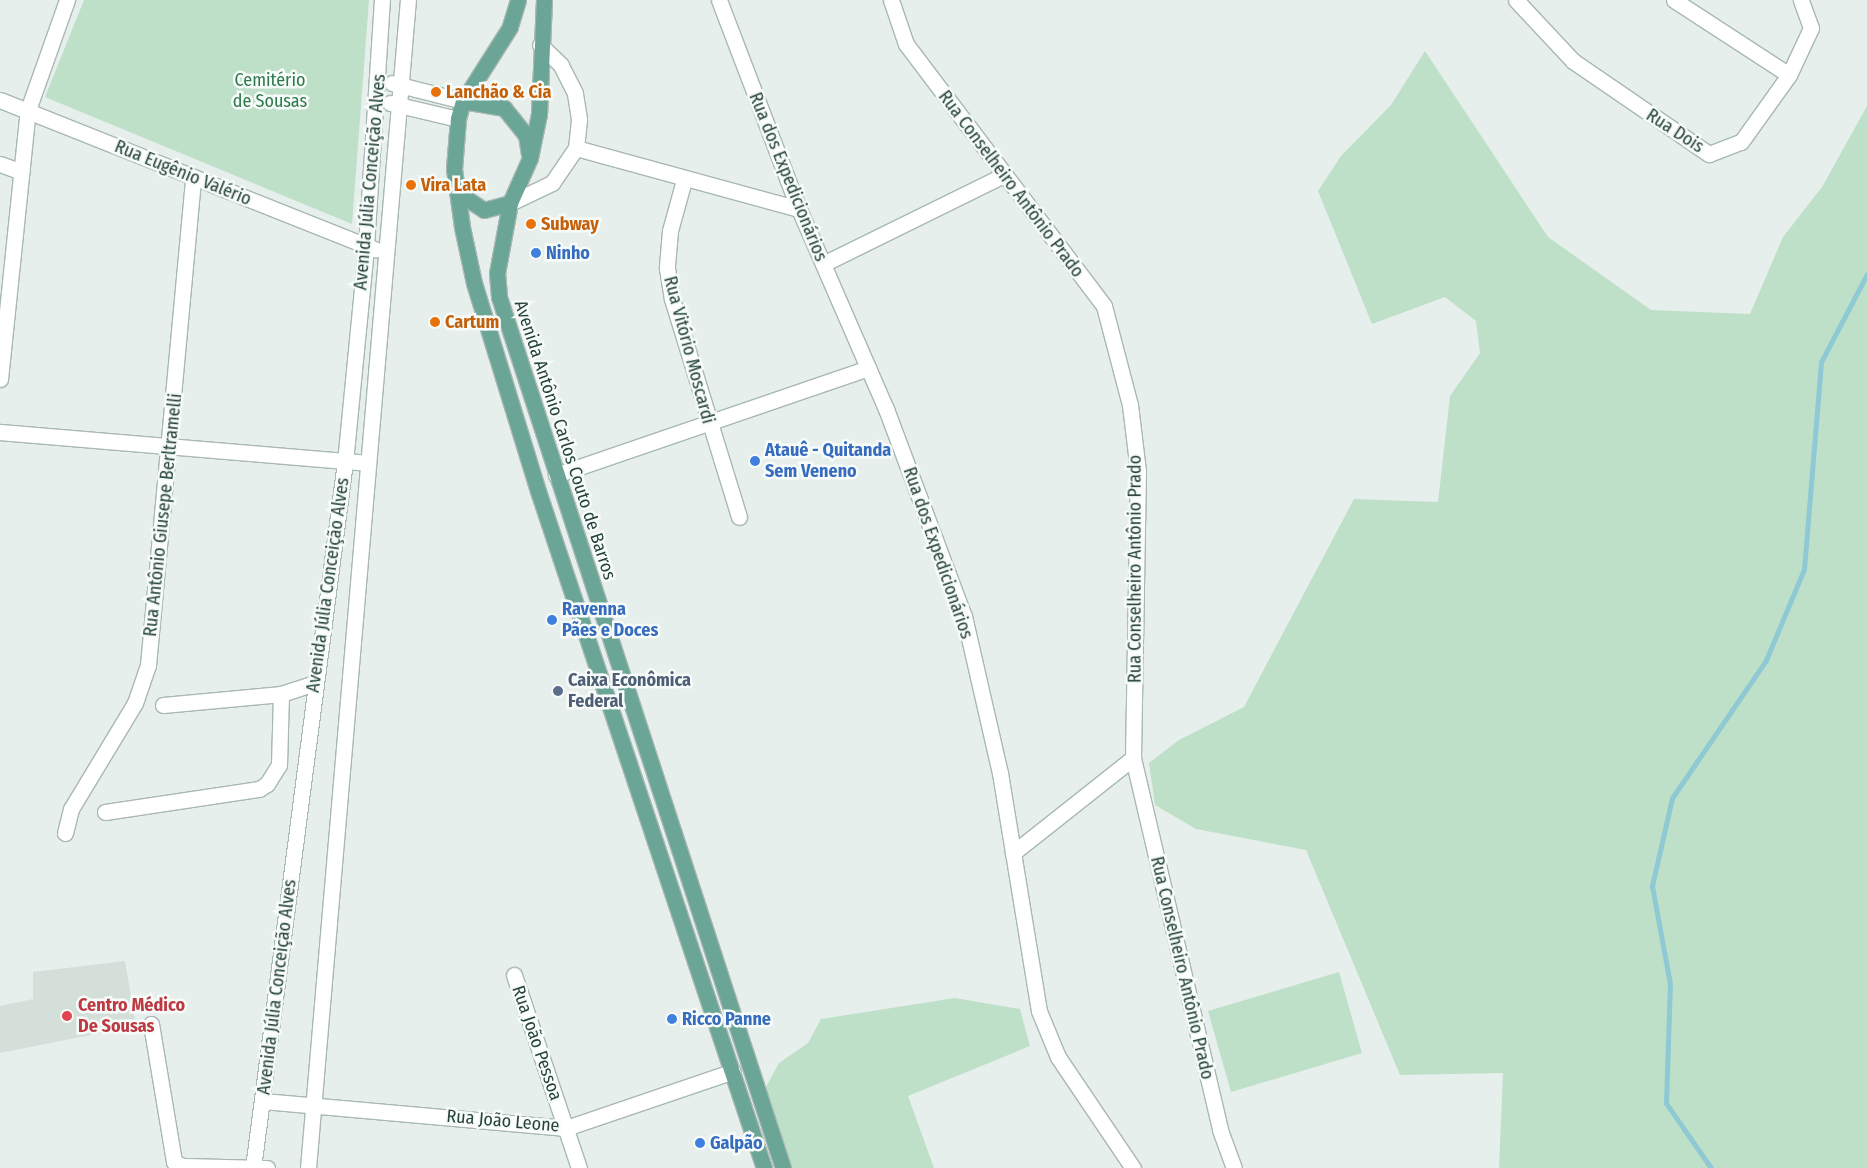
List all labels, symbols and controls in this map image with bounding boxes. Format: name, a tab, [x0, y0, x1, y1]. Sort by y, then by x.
park label: Cemitério de Sousas	[233, 70, 307, 112]
street label: Avenida Júlia Conceição Alves	[350, 73, 390, 291]
place label: Lanchão & Cia	[446, 81, 551, 103]
marker: Lanchão & Cia	[430, 86, 442, 98]
street label: Rua Conselheiro Antônio Prado	[934, 86, 1088, 282]
street label: Rua dos Expedicionários	[744, 89, 832, 265]
street label: Rua Dois	[1642, 104, 1708, 158]
street label: Rua Eugênio Valério	[111, 136, 255, 210]
place label: Vira Lata	[421, 174, 486, 196]
marker: Vira Lata	[405, 179, 417, 191]
place label: Subway	[541, 213, 599, 235]
marker: Subway	[525, 218, 537, 230]
place label: Ninho	[546, 242, 590, 264]
marker: Ninho	[530, 247, 542, 259]
street label: Rua Vitório Moscardi	[659, 274, 719, 426]
street label: Avenida Antônio Carlos Couto de Barros	[510, 298, 620, 582]
place label: Cartum	[445, 311, 499, 333]
marker: Cartum	[429, 316, 441, 328]
street label: Rua Antônio Giusepe Berltramelli	[139, 392, 187, 638]
place label: Atauê - Quitanda Sem Veneno	[765, 440, 891, 482]
marker: Atauê - Quitanda Sem Veneno	[749, 455, 761, 467]
street label: Rua Conselheiro Antônio Prado	[1124, 455, 1146, 683]
street label: Rua dos Expedicionários	[898, 464, 978, 642]
street label: Avenida Júlia Conceição Alves	[302, 476, 354, 694]
place label: Ravenna Pães e Doces	[562, 599, 658, 642]
marker: Ravenna Pães e Doces	[546, 614, 558, 626]
place label: Caixa Econômica Federal	[568, 670, 691, 712]
marker: Caixa Econômica Federal	[552, 685, 564, 697]
street label: Rua Conselheiro Antônio Prado	[1146, 854, 1218, 1082]
street label: Avenida Júlia Conceição Alves	[253, 878, 301, 1096]
street label: Rua João Pessoa	[507, 983, 567, 1103]
place label: Centro Médico De Sousas	[78, 995, 185, 1038]
place label: Ricco Panne	[682, 1008, 771, 1030]
marker: Centro Médico De Sousas	[60, 1009, 74, 1023]
marker: Ricco Panne	[666, 1013, 678, 1025]
street label: Rua João Leone	[446, 1105, 560, 1137]
place label: Galpão	[710, 1132, 762, 1154]
marker: Galpão	[694, 1137, 706, 1149]

